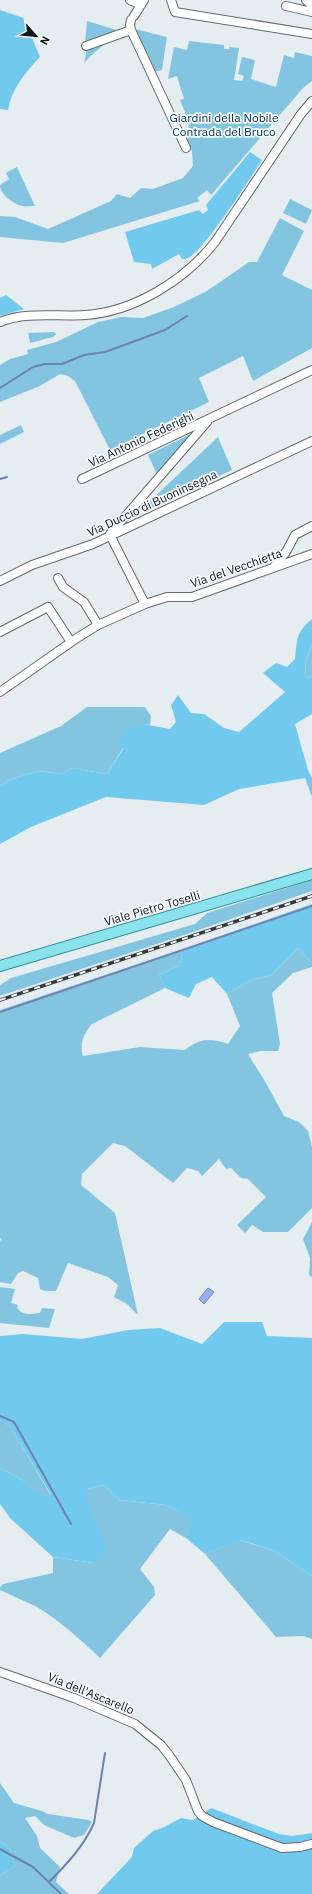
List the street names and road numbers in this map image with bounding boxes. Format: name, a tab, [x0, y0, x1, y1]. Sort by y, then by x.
street label: Via Antonio Federighi	[86, 408, 196, 470]
street label: Via Duccio di Buoninsegna	[85, 466, 220, 540]
street label: Via del Vecchietta	[188, 545, 284, 591]
street label: Viale Pietro Toselli	[102, 887, 202, 929]
street label: Via dell'Ascarello	[46, 1669, 137, 1717]

